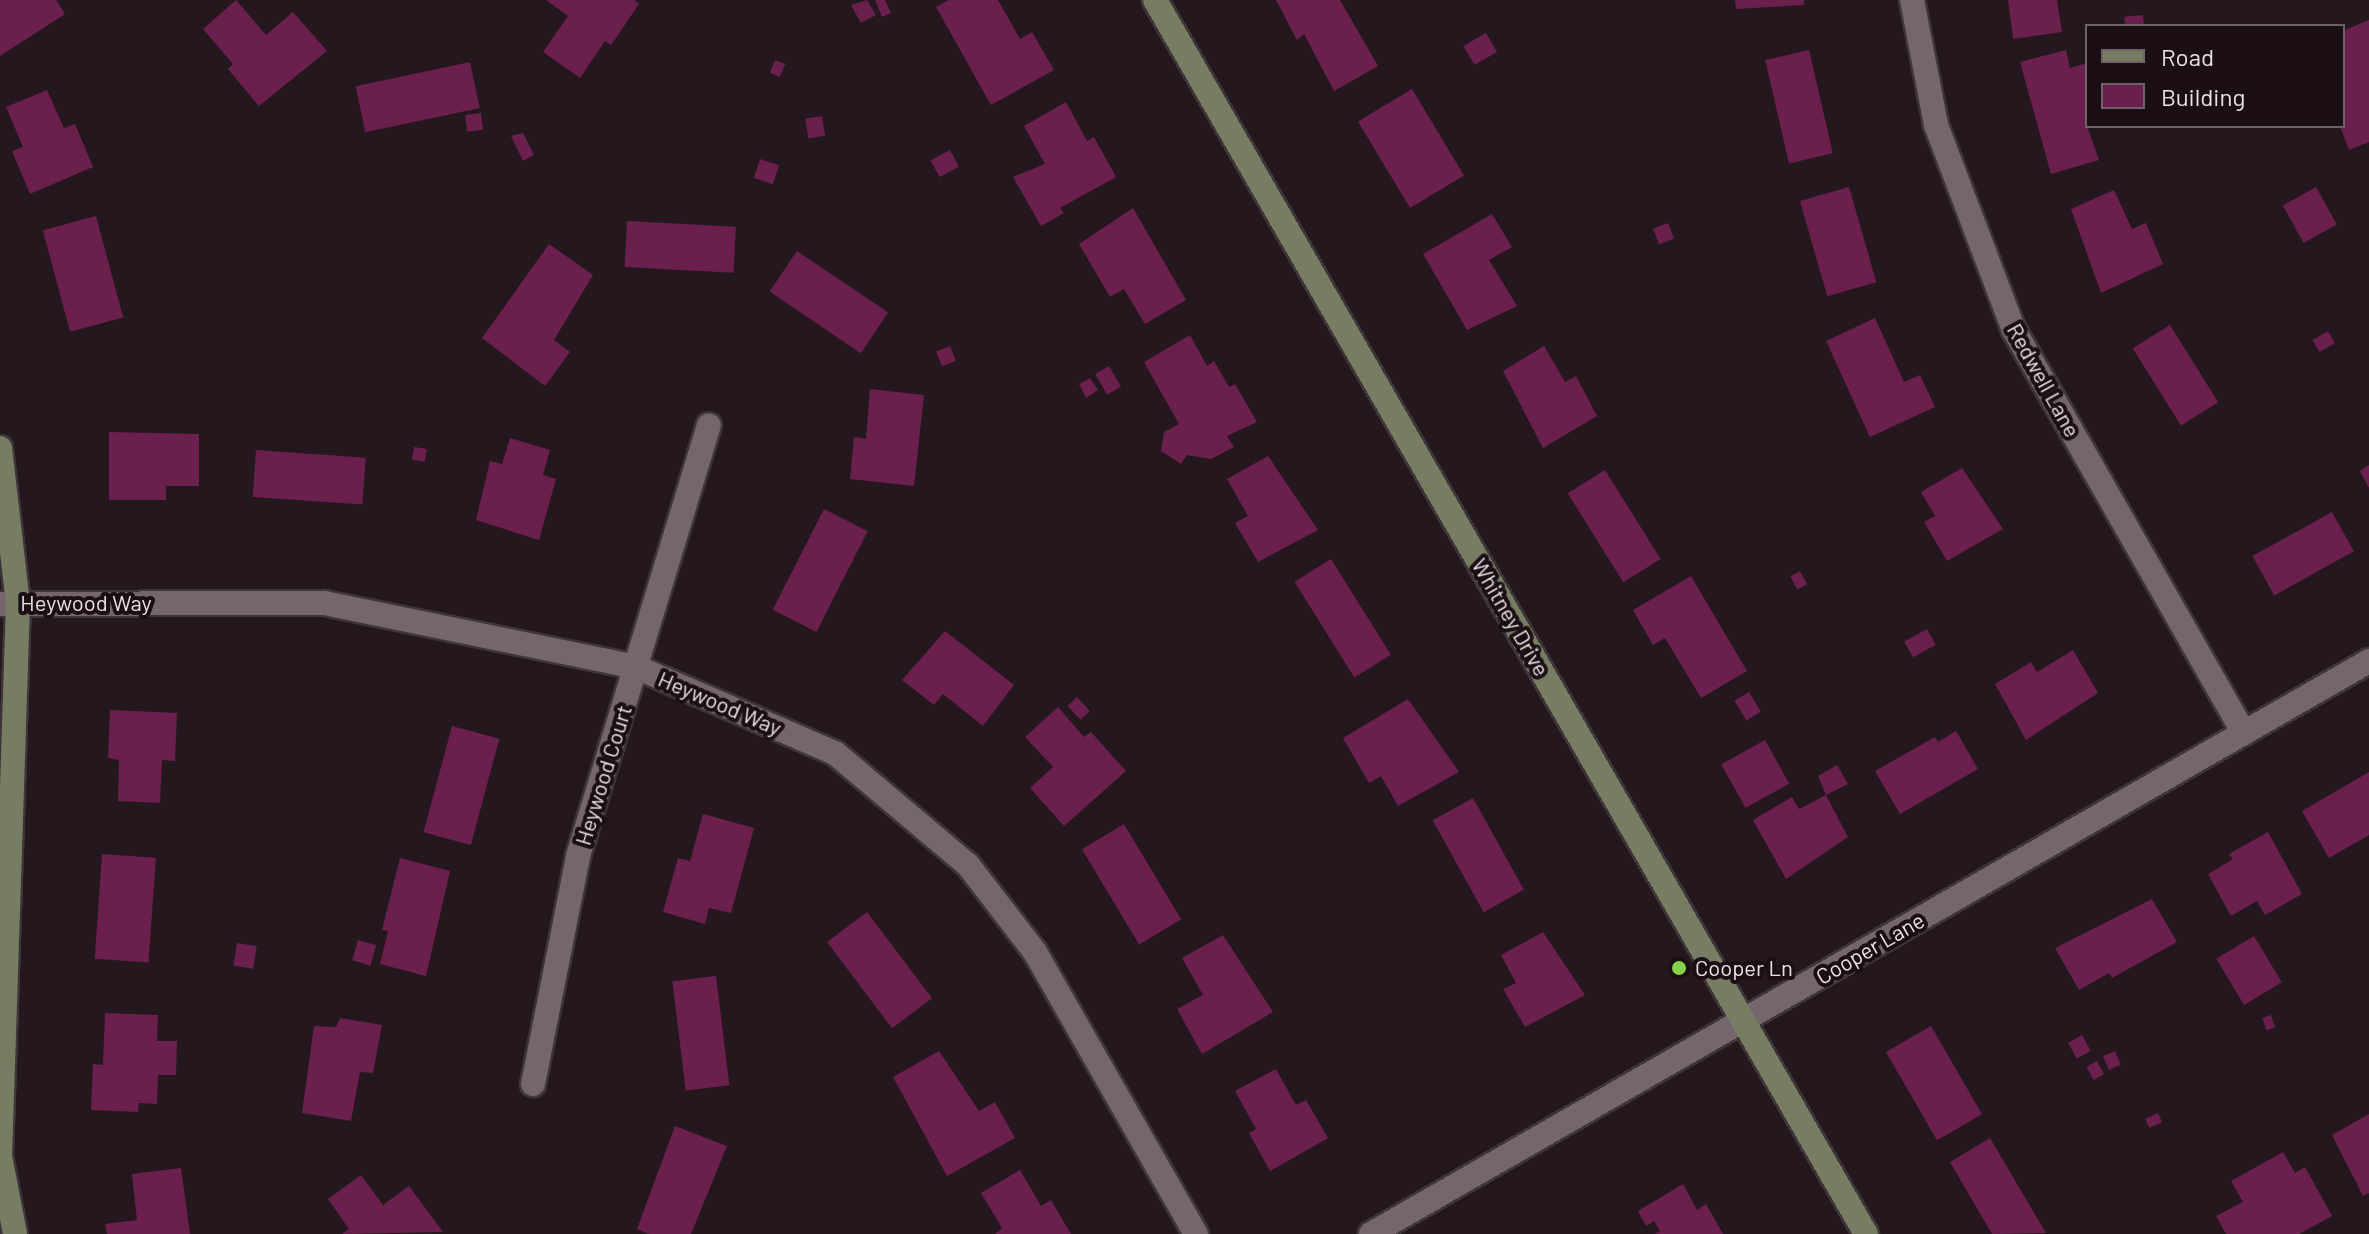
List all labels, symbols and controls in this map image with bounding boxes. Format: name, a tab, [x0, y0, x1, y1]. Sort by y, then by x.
legend	[2085, 24, 2345, 128]
text: Road	[2161, 42, 2214, 71]
text: Building	[2161, 82, 2245, 111]
street label: Redwell Lane	[2002, 318, 2086, 442]
street label: Whitney Drive	[1467, 553, 1555, 681]
street label: Heywood Way	[20, 590, 152, 616]
street label: Heywood Way	[654, 665, 786, 741]
street label: Heywood Court	[569, 702, 637, 848]
street label: Cooper Lane	[1811, 906, 1929, 990]
place label: Cooper Ln	[1695, 955, 1793, 981]
marker: Cooper Ln	[1670, 959, 1688, 977]

